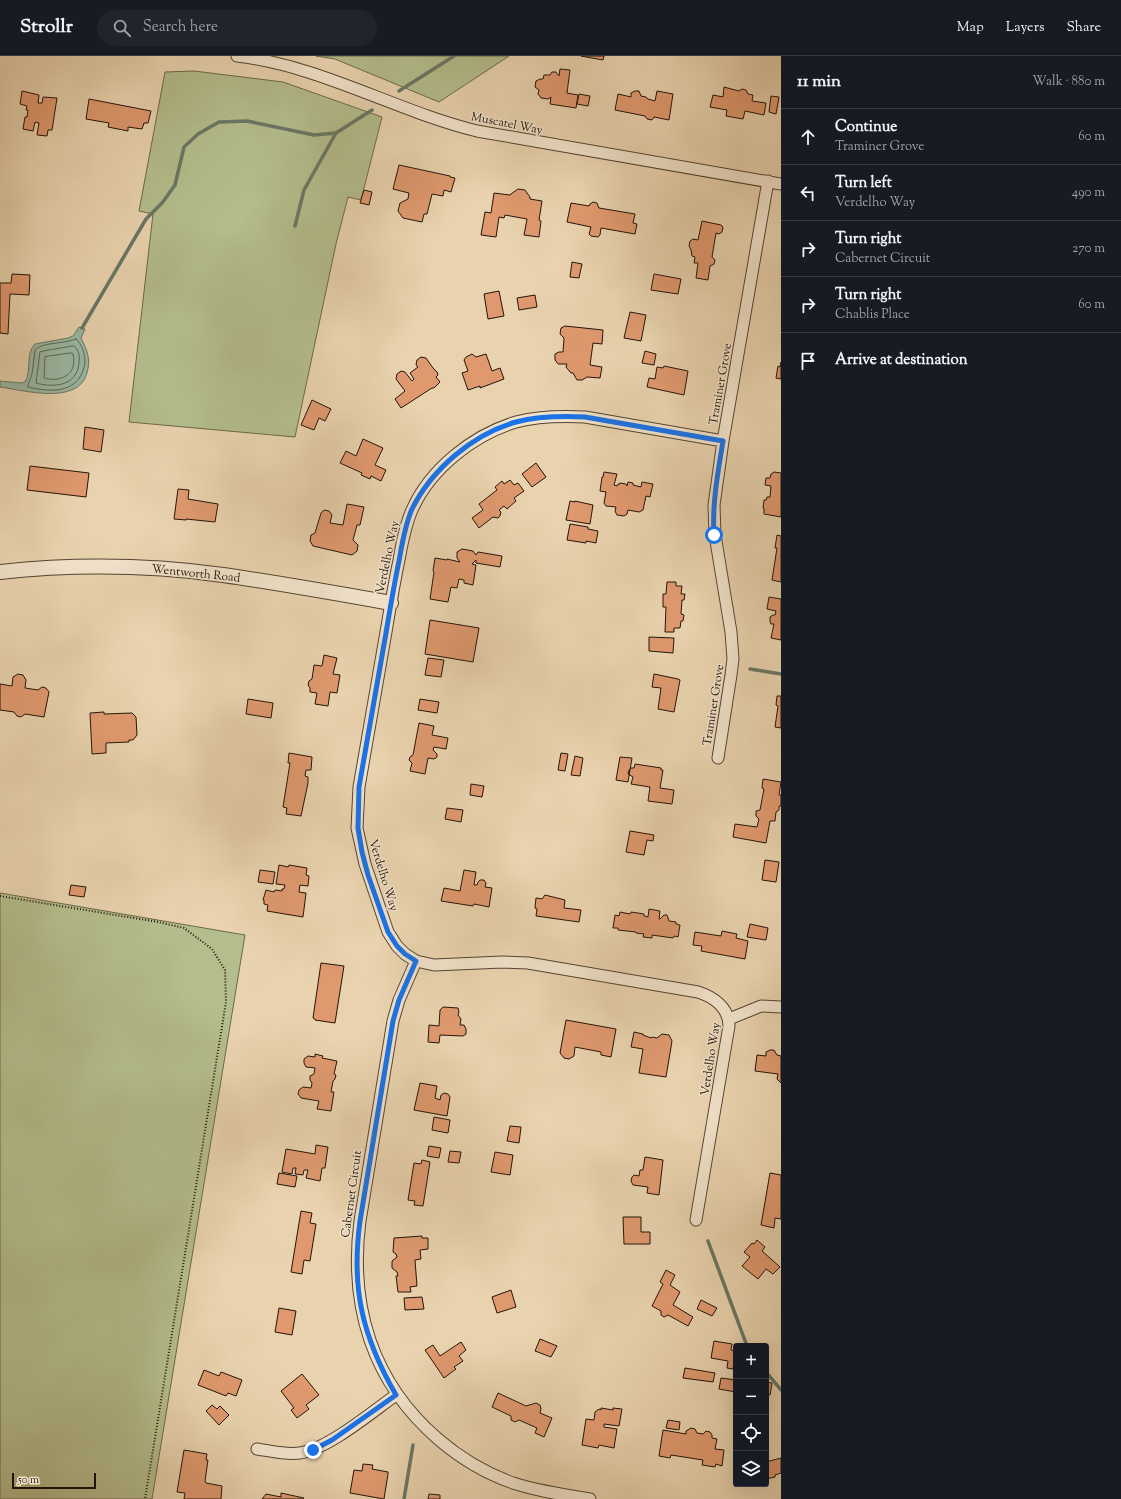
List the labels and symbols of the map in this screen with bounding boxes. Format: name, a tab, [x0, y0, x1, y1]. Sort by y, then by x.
street label: Muscatel Way	[469, 108, 544, 140]
street label: Traminer Grove	[705, 342, 737, 426]
street label: Verdelho Way	[371, 519, 404, 595]
route start	[705, 526, 723, 544]
street label: Wentworth Road	[151, 560, 241, 588]
street label: Traminer Grove	[699, 663, 729, 747]
street label: Verdelho Way	[364, 837, 402, 913]
street label: Verdelho Way	[696, 1021, 726, 1097]
street label: Cabernet Circuit	[337, 1149, 367, 1239]
route end	[304, 1441, 322, 1459]
scale bar	[12, 1471, 96, 1490]

